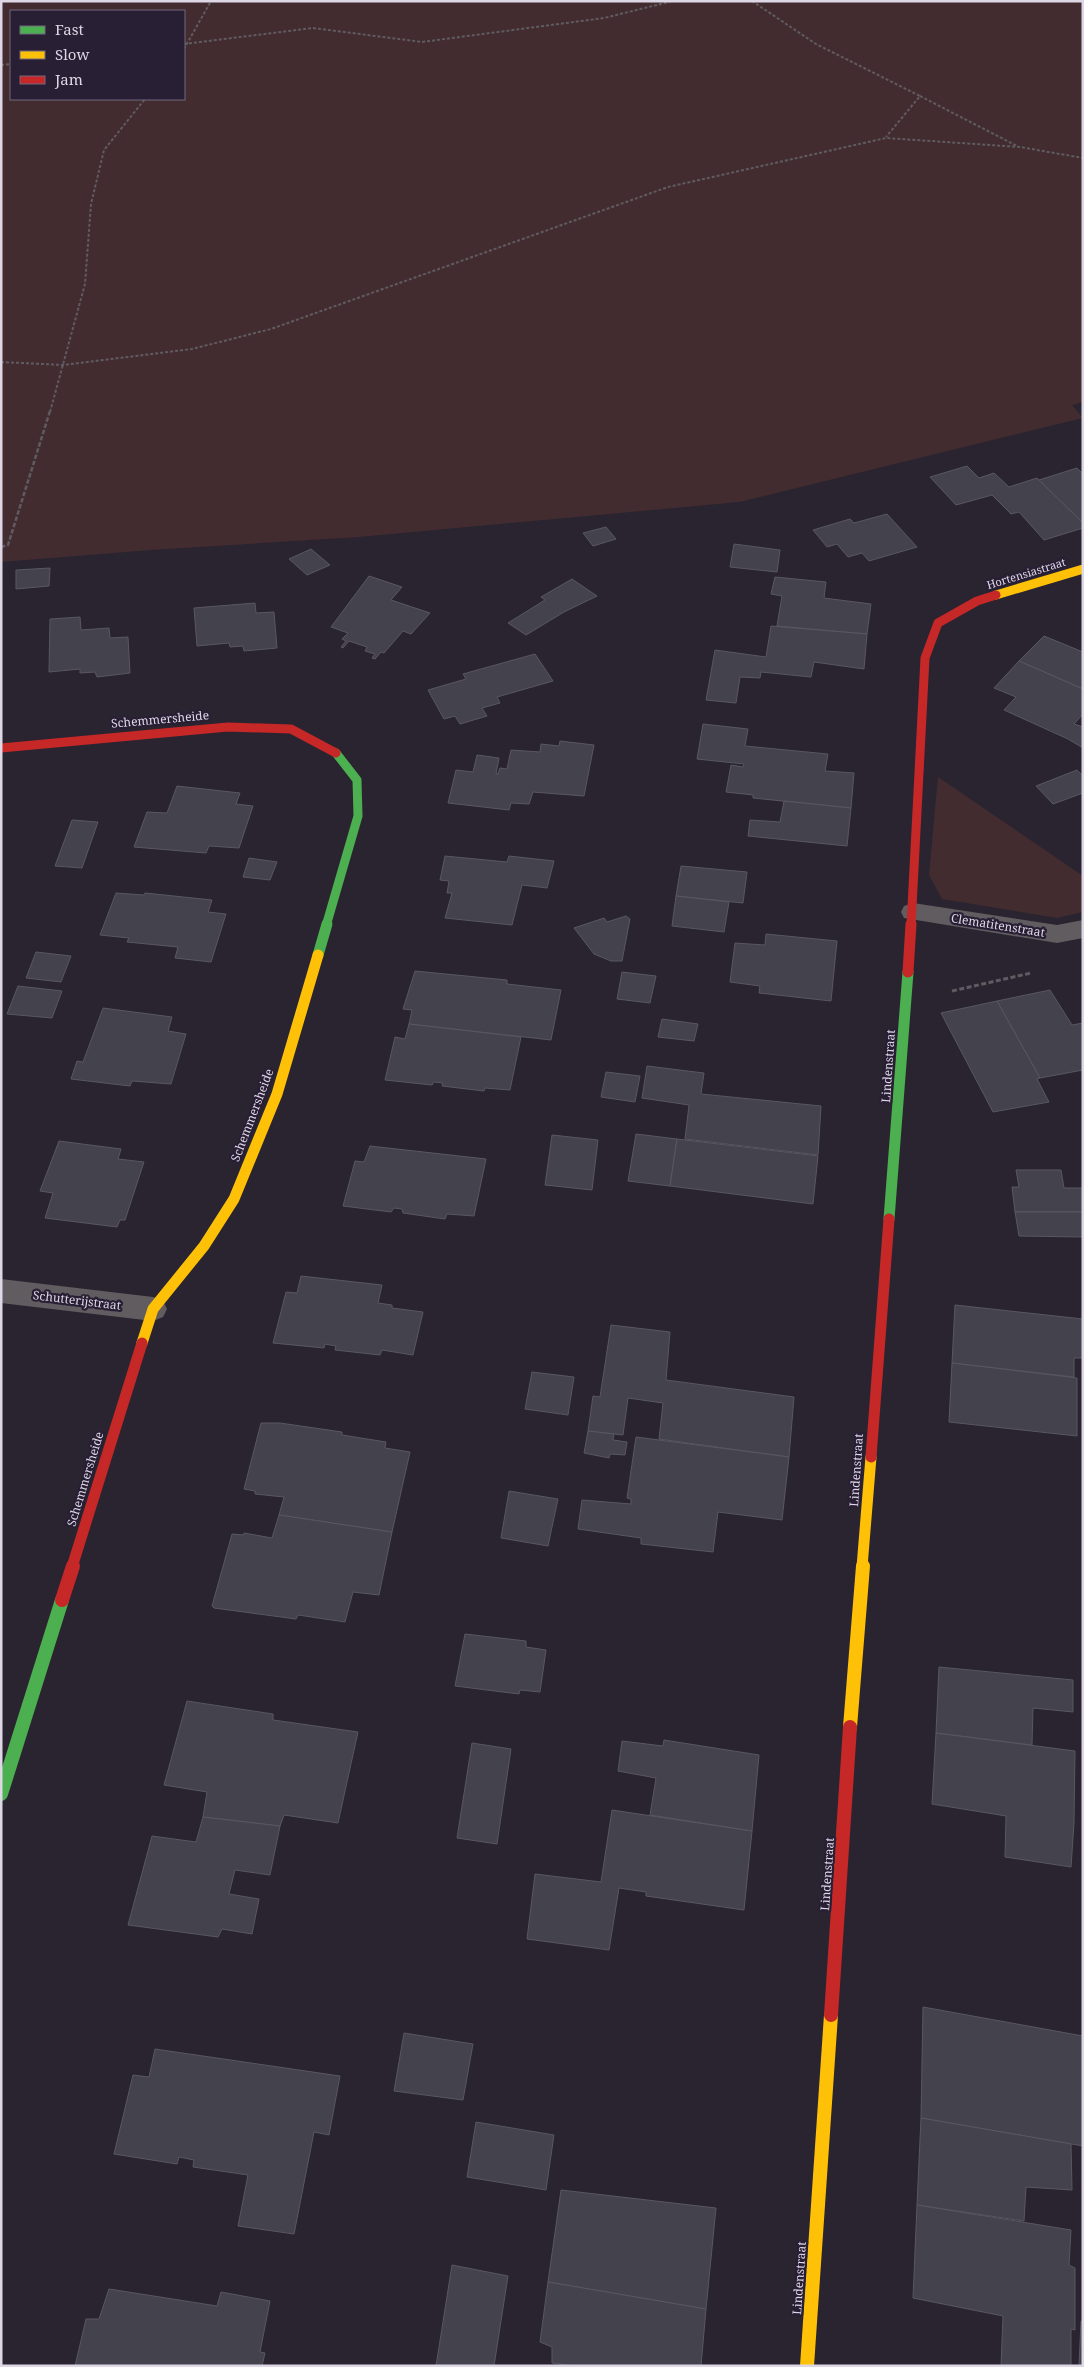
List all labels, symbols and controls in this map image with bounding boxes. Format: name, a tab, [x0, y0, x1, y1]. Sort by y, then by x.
legend	[10, 10, 185, 100]
text: Fast	[55, 19, 84, 39]
text: Slow	[55, 44, 89, 64]
text: Jam	[54, 69, 83, 89]
street label: Hortensiastraat	[985, 554, 1067, 592]
street label: Schemmersheide	[110, 706, 210, 732]
street label: Clematitenstraat	[950, 909, 1046, 941]
street label: Lindenstraat	[877, 1029, 899, 1103]
street label: Schemmersheide	[226, 1066, 278, 1164]
street label: Schutterijstraat	[32, 1286, 122, 1314]
street label: Schemmersheide	[62, 1430, 108, 1528]
street label: Lindenstraat	[845, 1433, 867, 1507]
street label: Lindenstraat	[816, 1837, 838, 1911]
street label: Lindenstraat	[788, 2241, 810, 2315]

